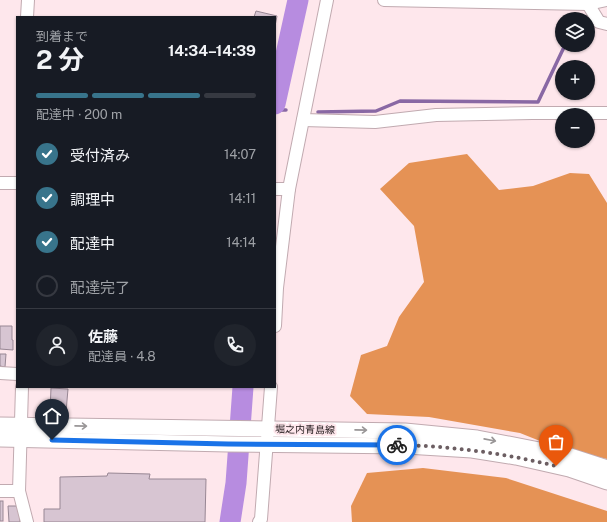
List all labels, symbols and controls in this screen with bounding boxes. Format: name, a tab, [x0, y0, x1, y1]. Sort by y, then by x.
map controls	[555, 12, 595, 148]
button: layers	[555, 12, 595, 52]
text: 到着まで	[36, 29, 88, 44]
text: 14:34–14:39	[168, 42, 256, 59]
text: 2 分	[36, 44, 84, 75]
button: +	[555, 60, 595, 100]
text: 配達中 · 200 m	[36, 107, 122, 122]
button: −	[555, 108, 595, 148]
icon: check	[36, 143, 58, 165]
text: 受付済み	[70, 147, 130, 164]
text: 14:07	[224, 147, 256, 162]
icon: check	[36, 187, 58, 209]
text: 調理中	[70, 191, 115, 208]
text: 14:11	[229, 191, 256, 206]
icon: check	[36, 231, 58, 253]
text: 配達中	[70, 235, 115, 252]
text: 14:14	[226, 235, 256, 250]
text: 配達完了	[70, 279, 130, 296]
button: person	[36, 324, 78, 366]
button: phone	[214, 324, 256, 366]
text: 佐藤	[88, 328, 118, 345]
text: 配達員 · 4.8	[88, 349, 156, 364]
pin	[35, 399, 69, 440]
icon: home	[41, 405, 63, 427]
one-way arrow	[74, 422, 87, 430]
street label: 堀之内青島線	[275, 422, 335, 436]
courier	[377, 425, 417, 465]
pin	[539, 425, 573, 466]
one-way arrow	[354, 426, 367, 434]
icon: bag	[545, 431, 567, 453]
icon: bike	[386, 434, 408, 456]
one-way arrow	[484, 437, 497, 445]

